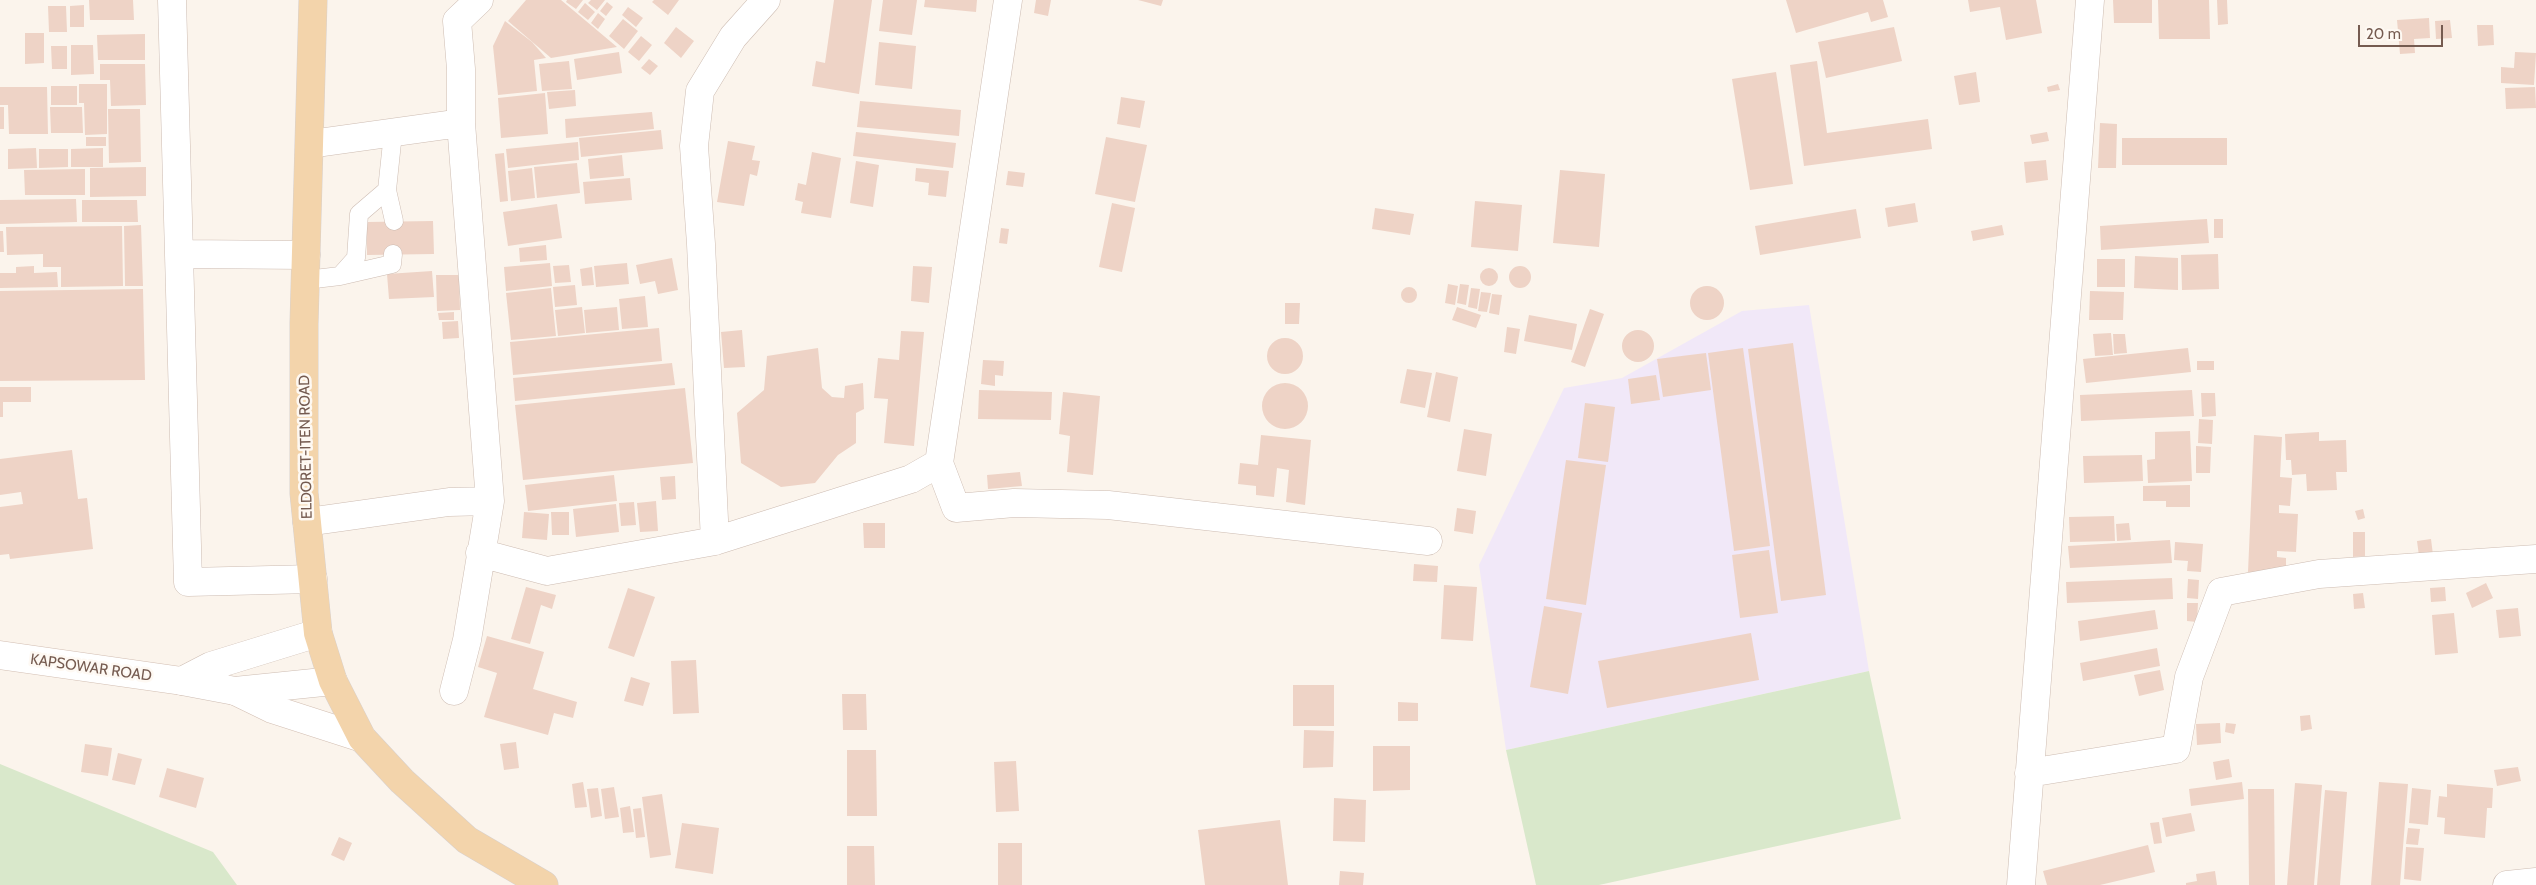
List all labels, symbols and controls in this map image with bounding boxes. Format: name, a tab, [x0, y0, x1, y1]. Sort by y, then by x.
scale bar	[2361, 15, 2446, 47]
text: 20 m	[2366, 25, 2401, 43]
street label: ELDORET-ITEN ROAD	[296, 375, 316, 519]
street label: KAPSOWAR ROAD	[29, 651, 153, 685]

